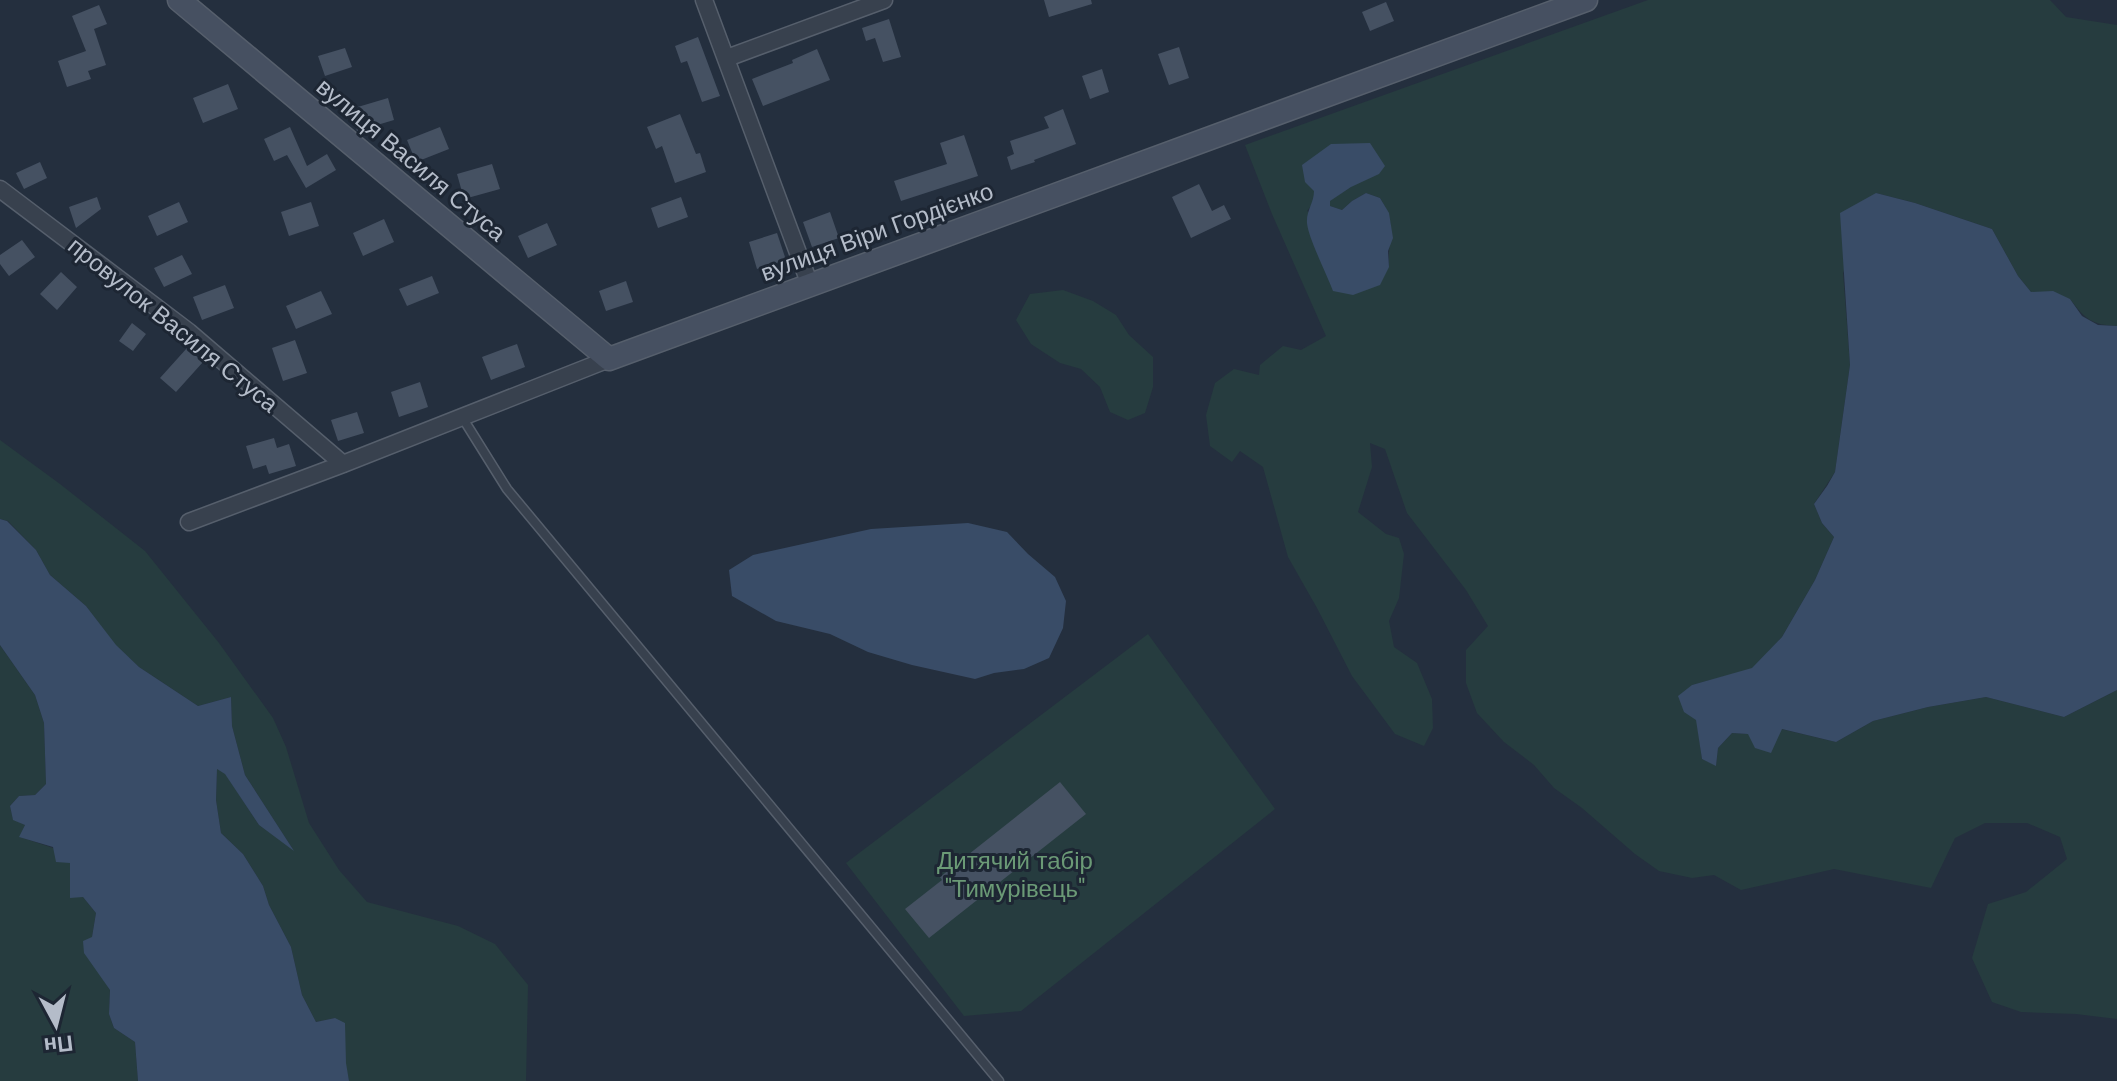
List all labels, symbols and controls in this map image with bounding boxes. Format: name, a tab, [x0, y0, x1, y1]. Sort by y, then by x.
street label: вулиця Василя Стуса	[310, 71, 513, 248]
street label: вулиця Віри Гордієнко	[756, 175, 997, 288]
street label: провулок Василя Стуса	[62, 230, 285, 419]
park label: Дитячий табір "Тимурівець"	[937, 845, 1093, 904]
north arrow	[16, 985, 96, 1065]
text: Пн	[42, 1028, 75, 1061]

